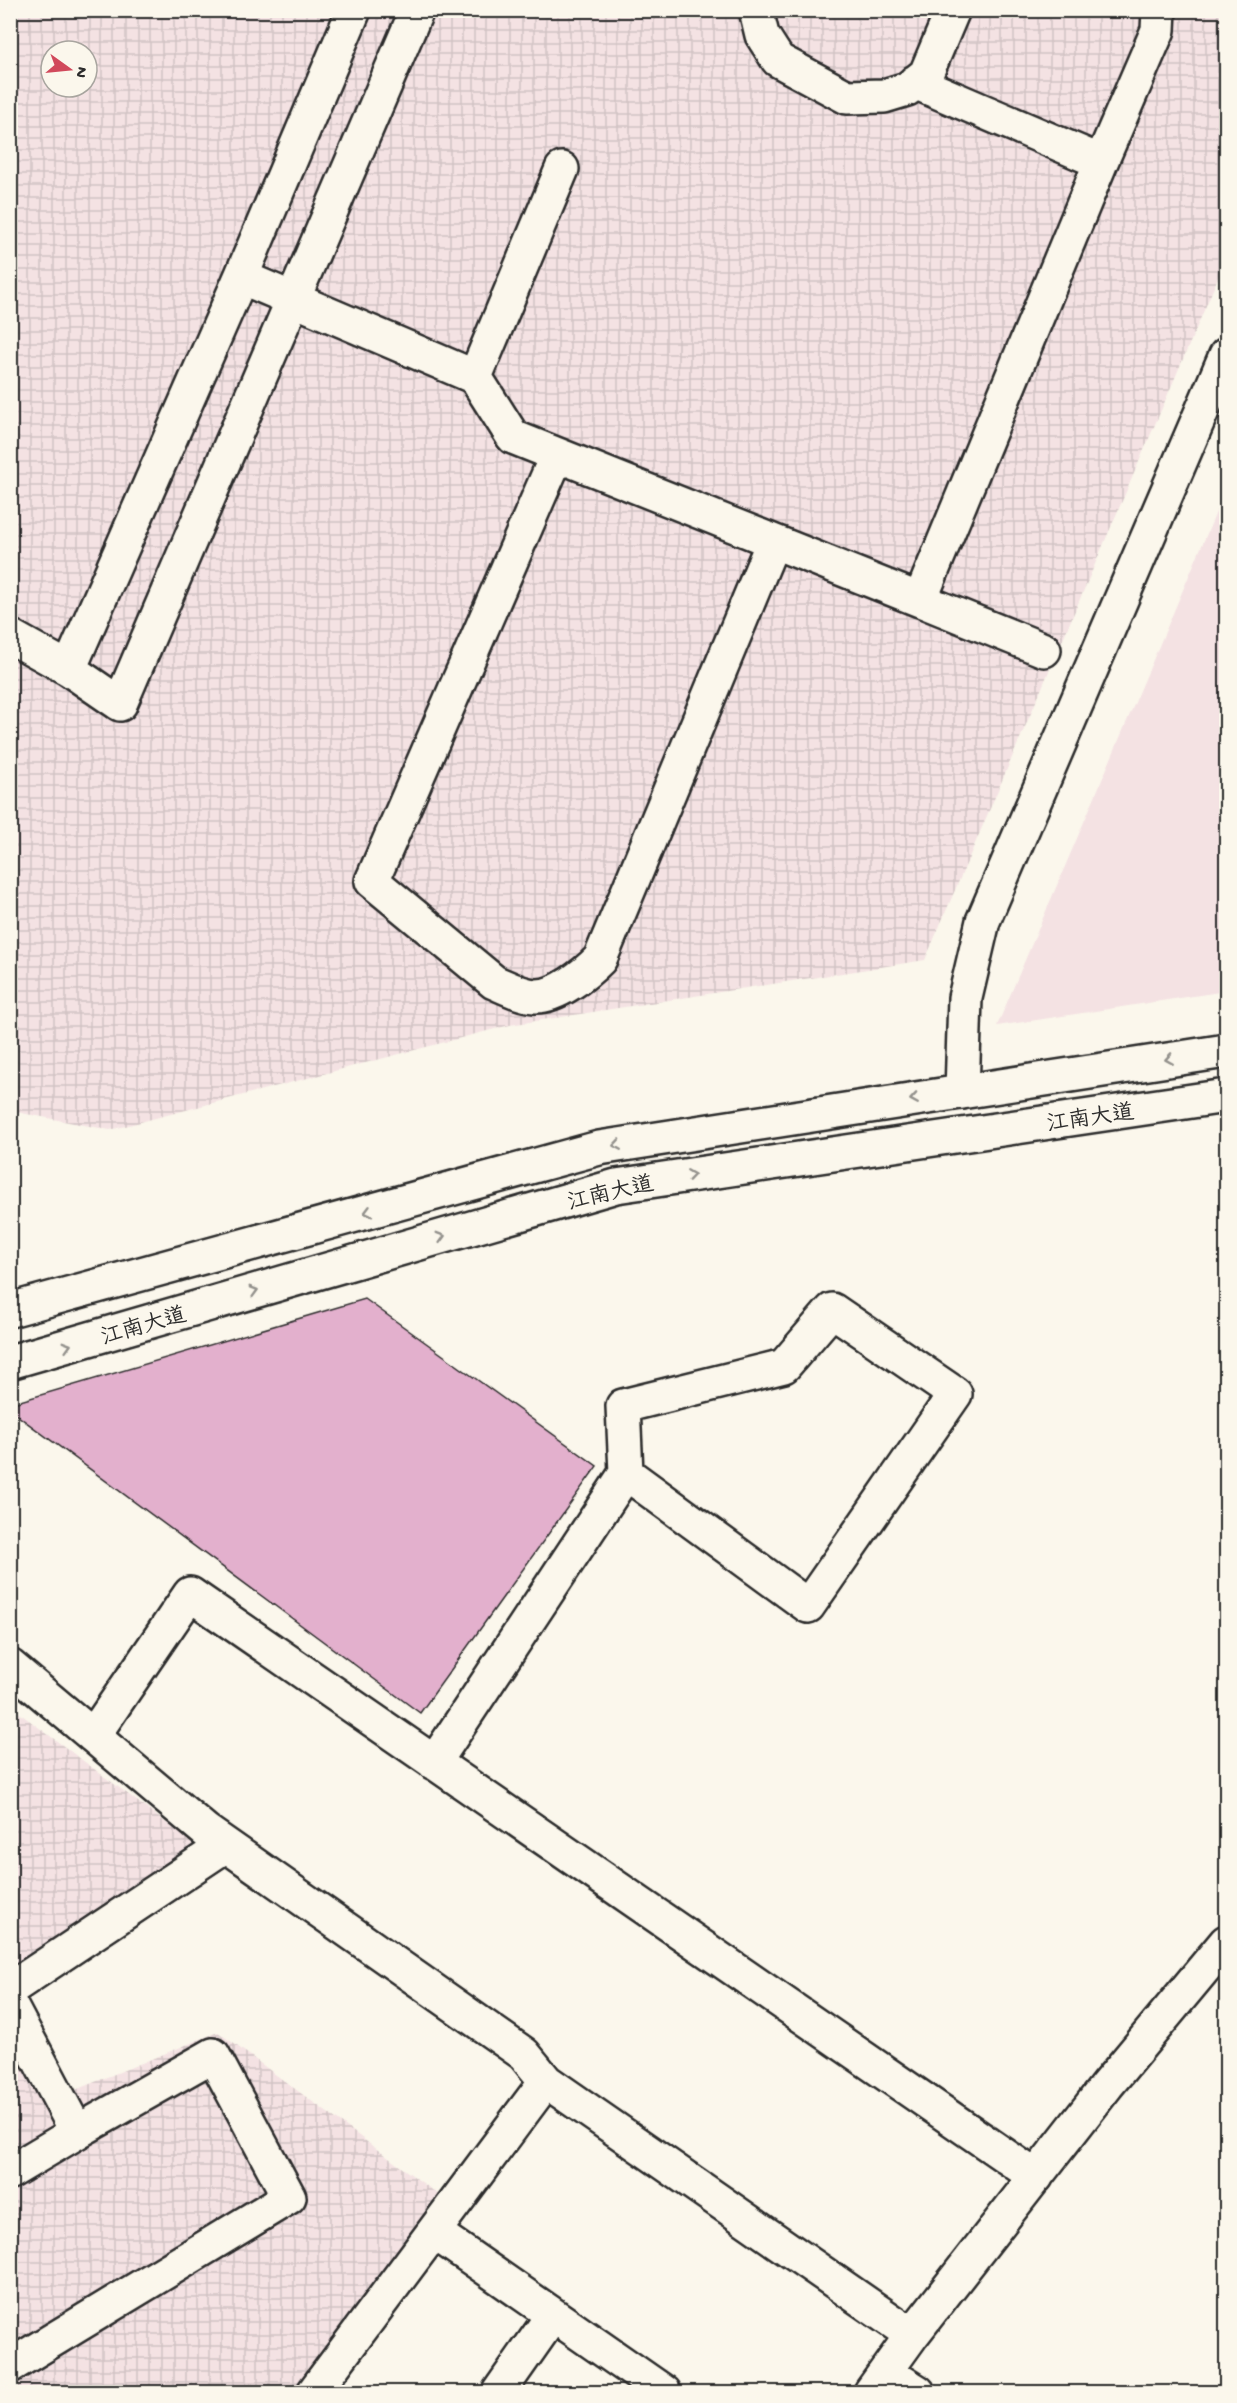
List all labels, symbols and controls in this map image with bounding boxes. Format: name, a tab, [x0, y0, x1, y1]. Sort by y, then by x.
north arrow	[39, 39, 99, 99]
text: N	[69, 64, 91, 80]
one-way arrow	[1164, 1053, 1173, 1065]
one-way arrow	[909, 1092, 919, 1105]
street label: 江南大道	[1045, 1099, 1136, 1139]
one-way arrow	[613, 1139, 622, 1151]
one-way arrow	[686, 1169, 696, 1182]
street label: 江南大道	[565, 1170, 657, 1217]
one-way arrow	[363, 1204, 373, 1217]
one-way arrow	[435, 1232, 446, 1244]
one-way arrow	[248, 1286, 259, 1298]
street label: 江南大道	[98, 1301, 190, 1352]
one-way arrow	[61, 1341, 72, 1353]

